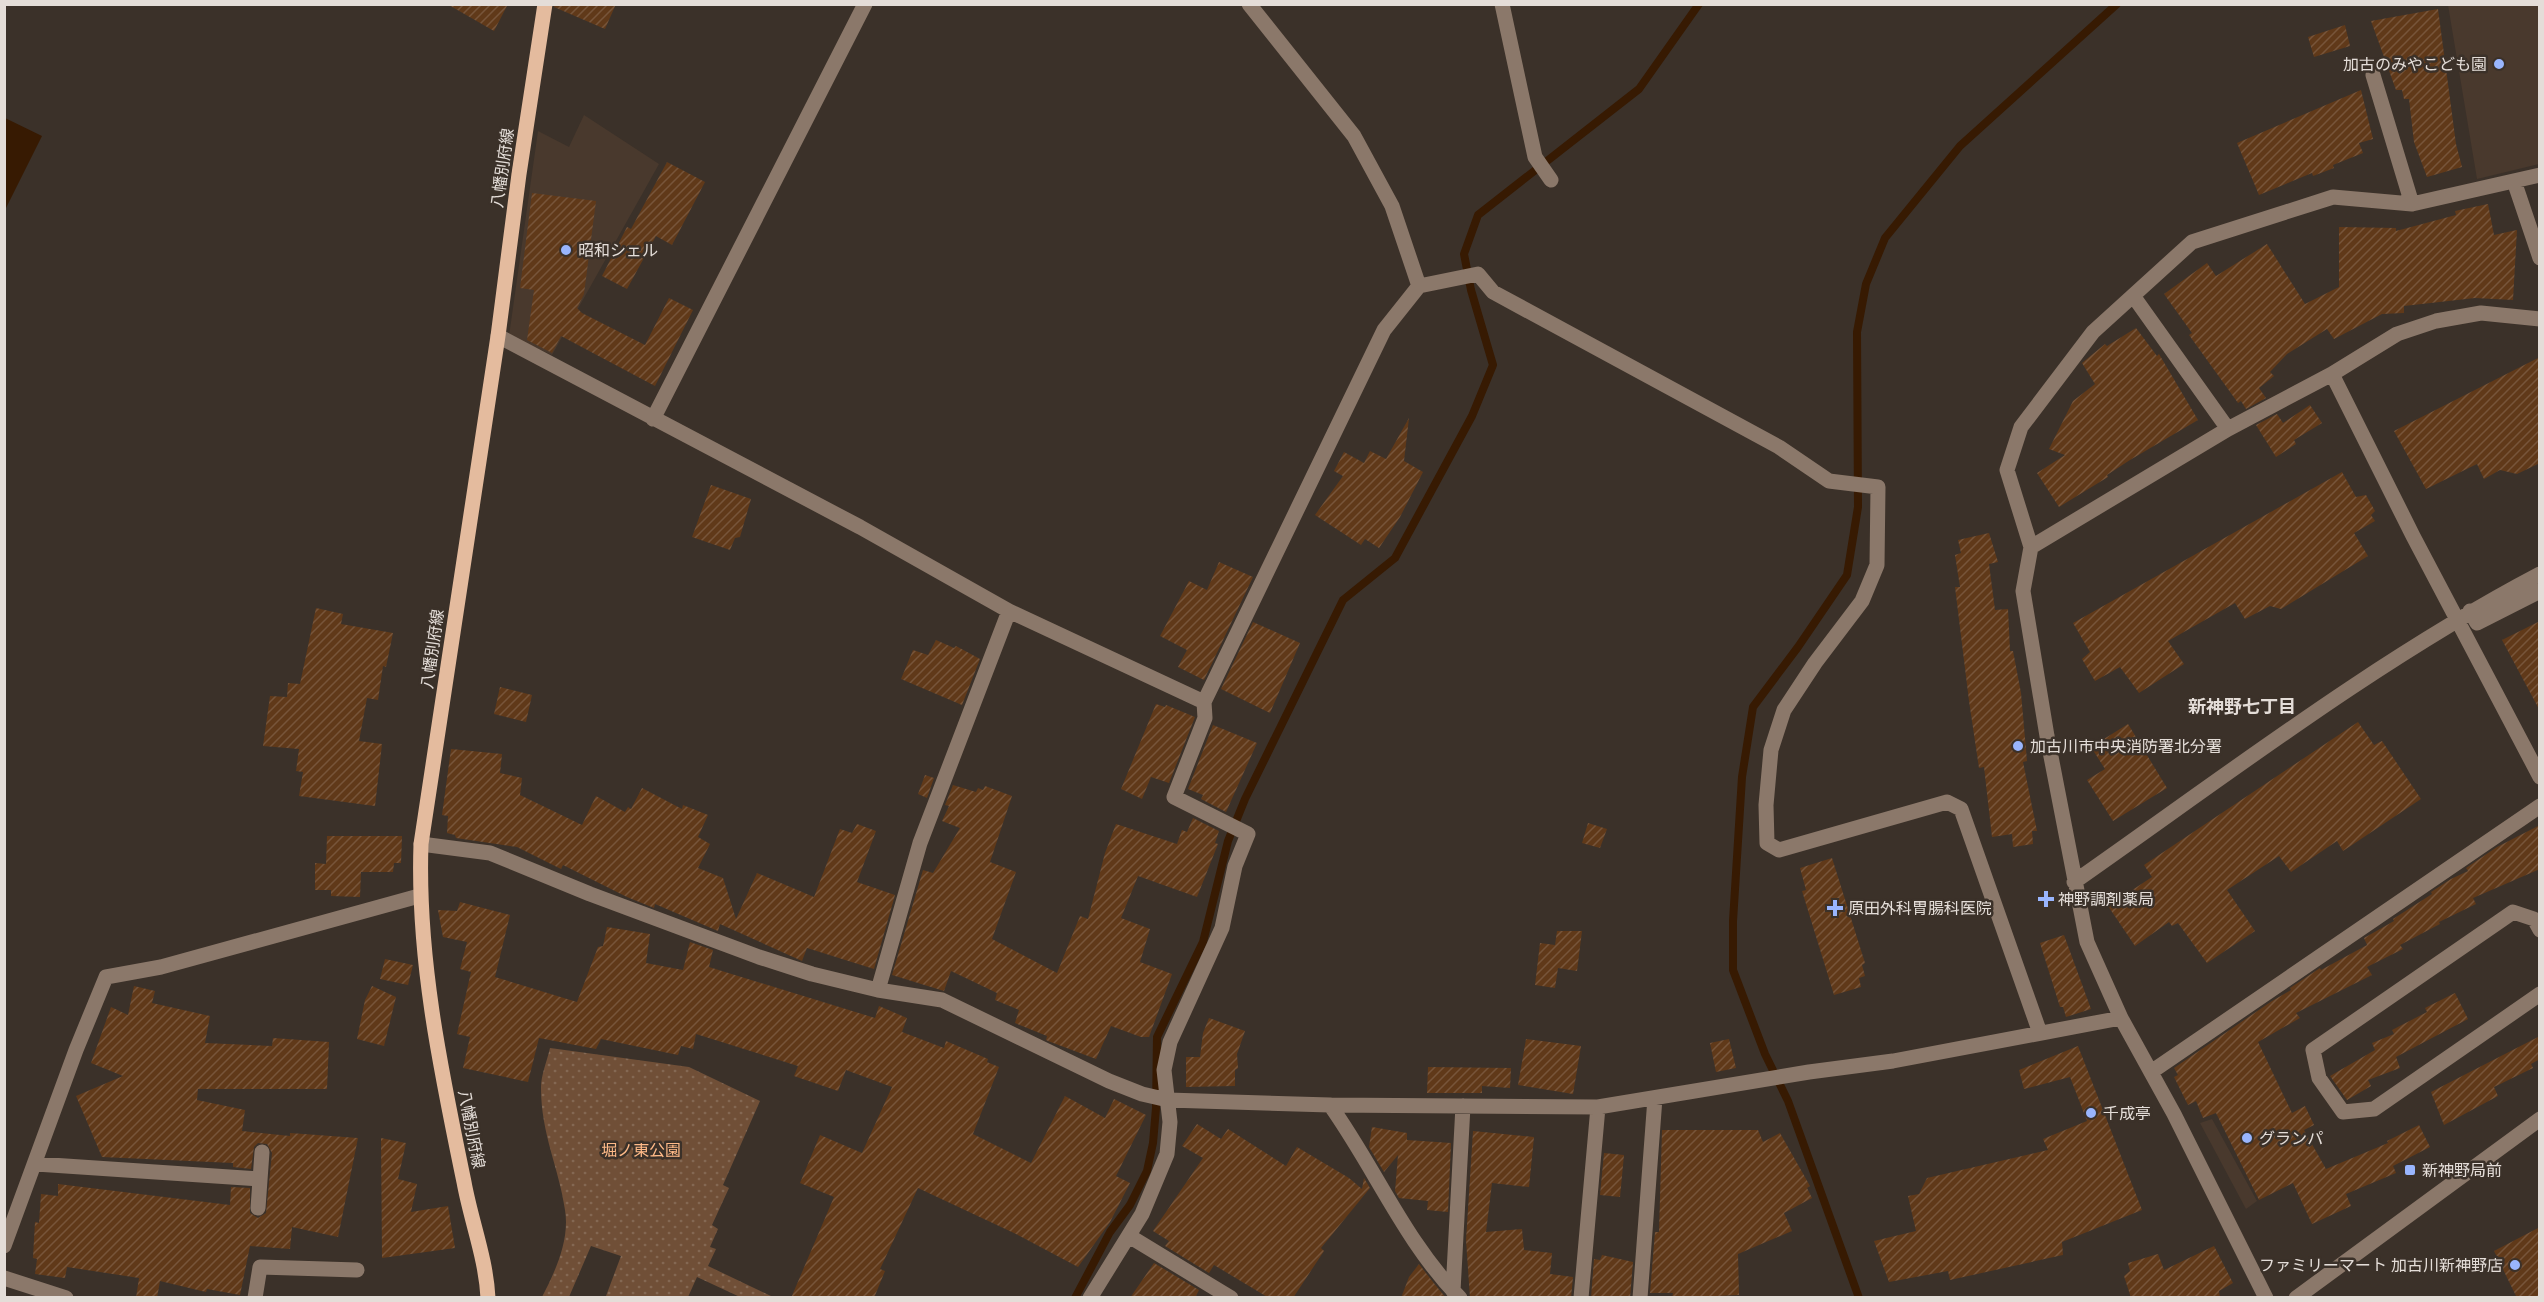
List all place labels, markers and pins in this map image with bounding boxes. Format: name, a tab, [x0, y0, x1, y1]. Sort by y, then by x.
place label: 加古のみやこども園	[2343, 54, 2487, 73]
marker: 加古のみやこども園	[2492, 57, 2506, 71]
place label: 昭和シェル	[578, 240, 658, 259]
marker: 昭和シェル	[559, 243, 573, 257]
place label: 加古川市中央消防署北分署	[2030, 736, 2222, 755]
marker: 加古川市中央消防署北分署	[2011, 739, 2025, 753]
place label: 神野調剤薬局	[2058, 889, 2154, 908]
marker: 神野調剤薬局	[2039, 892, 2053, 906]
place label: 原田外科胃腸科医院	[1848, 898, 1992, 917]
marker: 原田外科胃腸科医院	[1826, 899, 1844, 917]
place label: 千成亭	[2103, 1103, 2151, 1122]
marker: 千成亭	[2084, 1106, 2098, 1120]
place label: グランパ	[2259, 1128, 2323, 1147]
marker: グランパ	[2240, 1131, 2254, 1145]
place label: 新神野局前	[2422, 1160, 2502, 1179]
marker: 新神野局前	[2403, 1163, 2417, 1177]
place label: ファミリーマート 加古川新神野店	[2259, 1255, 2503, 1274]
marker: ファミリーマート 加古川新神野店	[2508, 1258, 2522, 1272]

